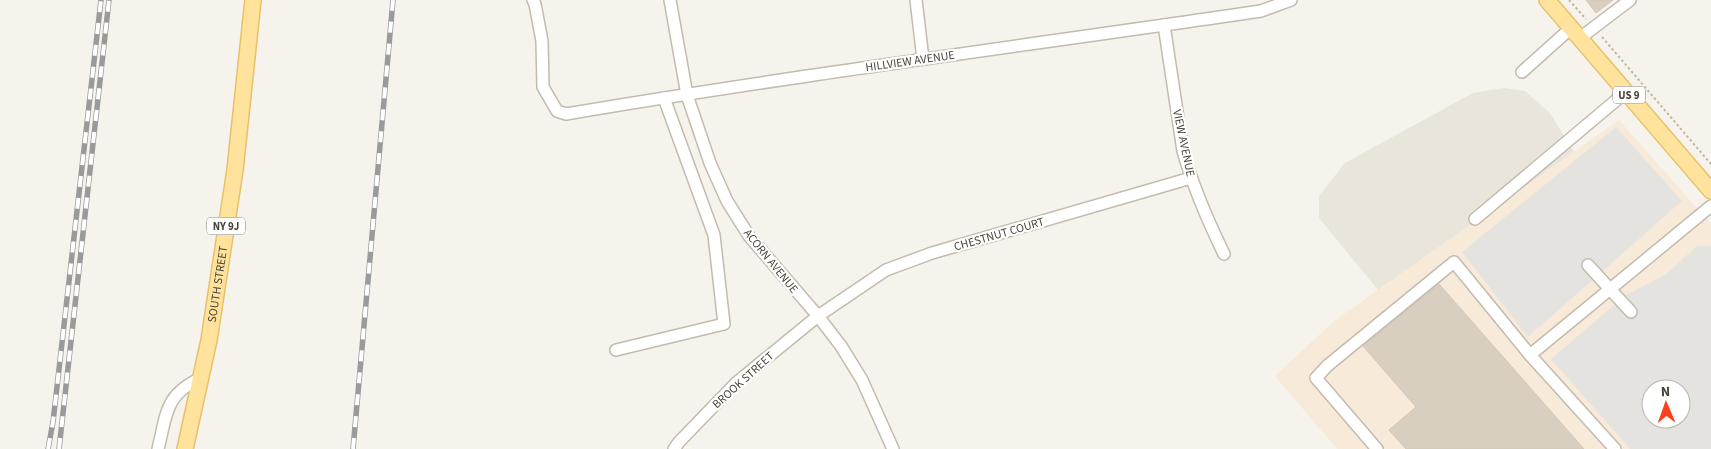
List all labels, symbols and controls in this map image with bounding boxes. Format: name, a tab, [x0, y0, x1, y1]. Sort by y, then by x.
street label: HILLVIEW AVENUE	[864, 47, 956, 76]
road number: US 9	[1613, 86, 1645, 104]
street label: VIEW AVENUE	[1168, 108, 1199, 178]
street label: CHESTNUT COURT	[952, 213, 1047, 256]
road number: NY 9J	[207, 218, 245, 235]
street label: ACORN AVENUE	[739, 225, 802, 297]
street label: SOUTH STREET	[204, 244, 232, 324]
street label: BROOK STREET	[709, 348, 778, 413]
north arrow	[1641, 379, 1691, 429]
text: N	[1661, 382, 1671, 402]

